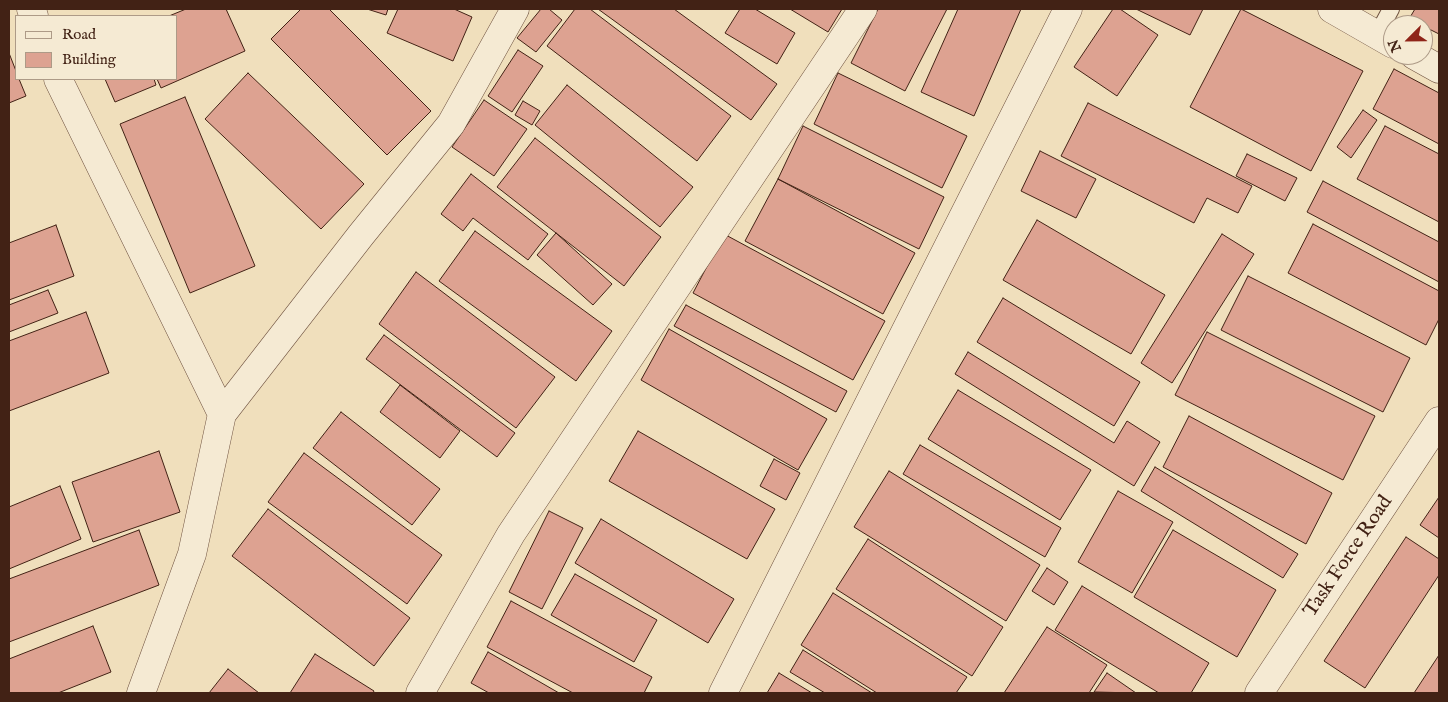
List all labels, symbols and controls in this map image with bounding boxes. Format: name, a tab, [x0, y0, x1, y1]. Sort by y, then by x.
legend	[15, 15, 178, 80]
north arrow	[1383, 15, 1433, 65]
text: Road	[62, 25, 96, 44]
text: N	[1384, 36, 1406, 55]
text: Building	[62, 50, 116, 69]
street label: Task Force Road	[1299, 492, 1399, 622]

